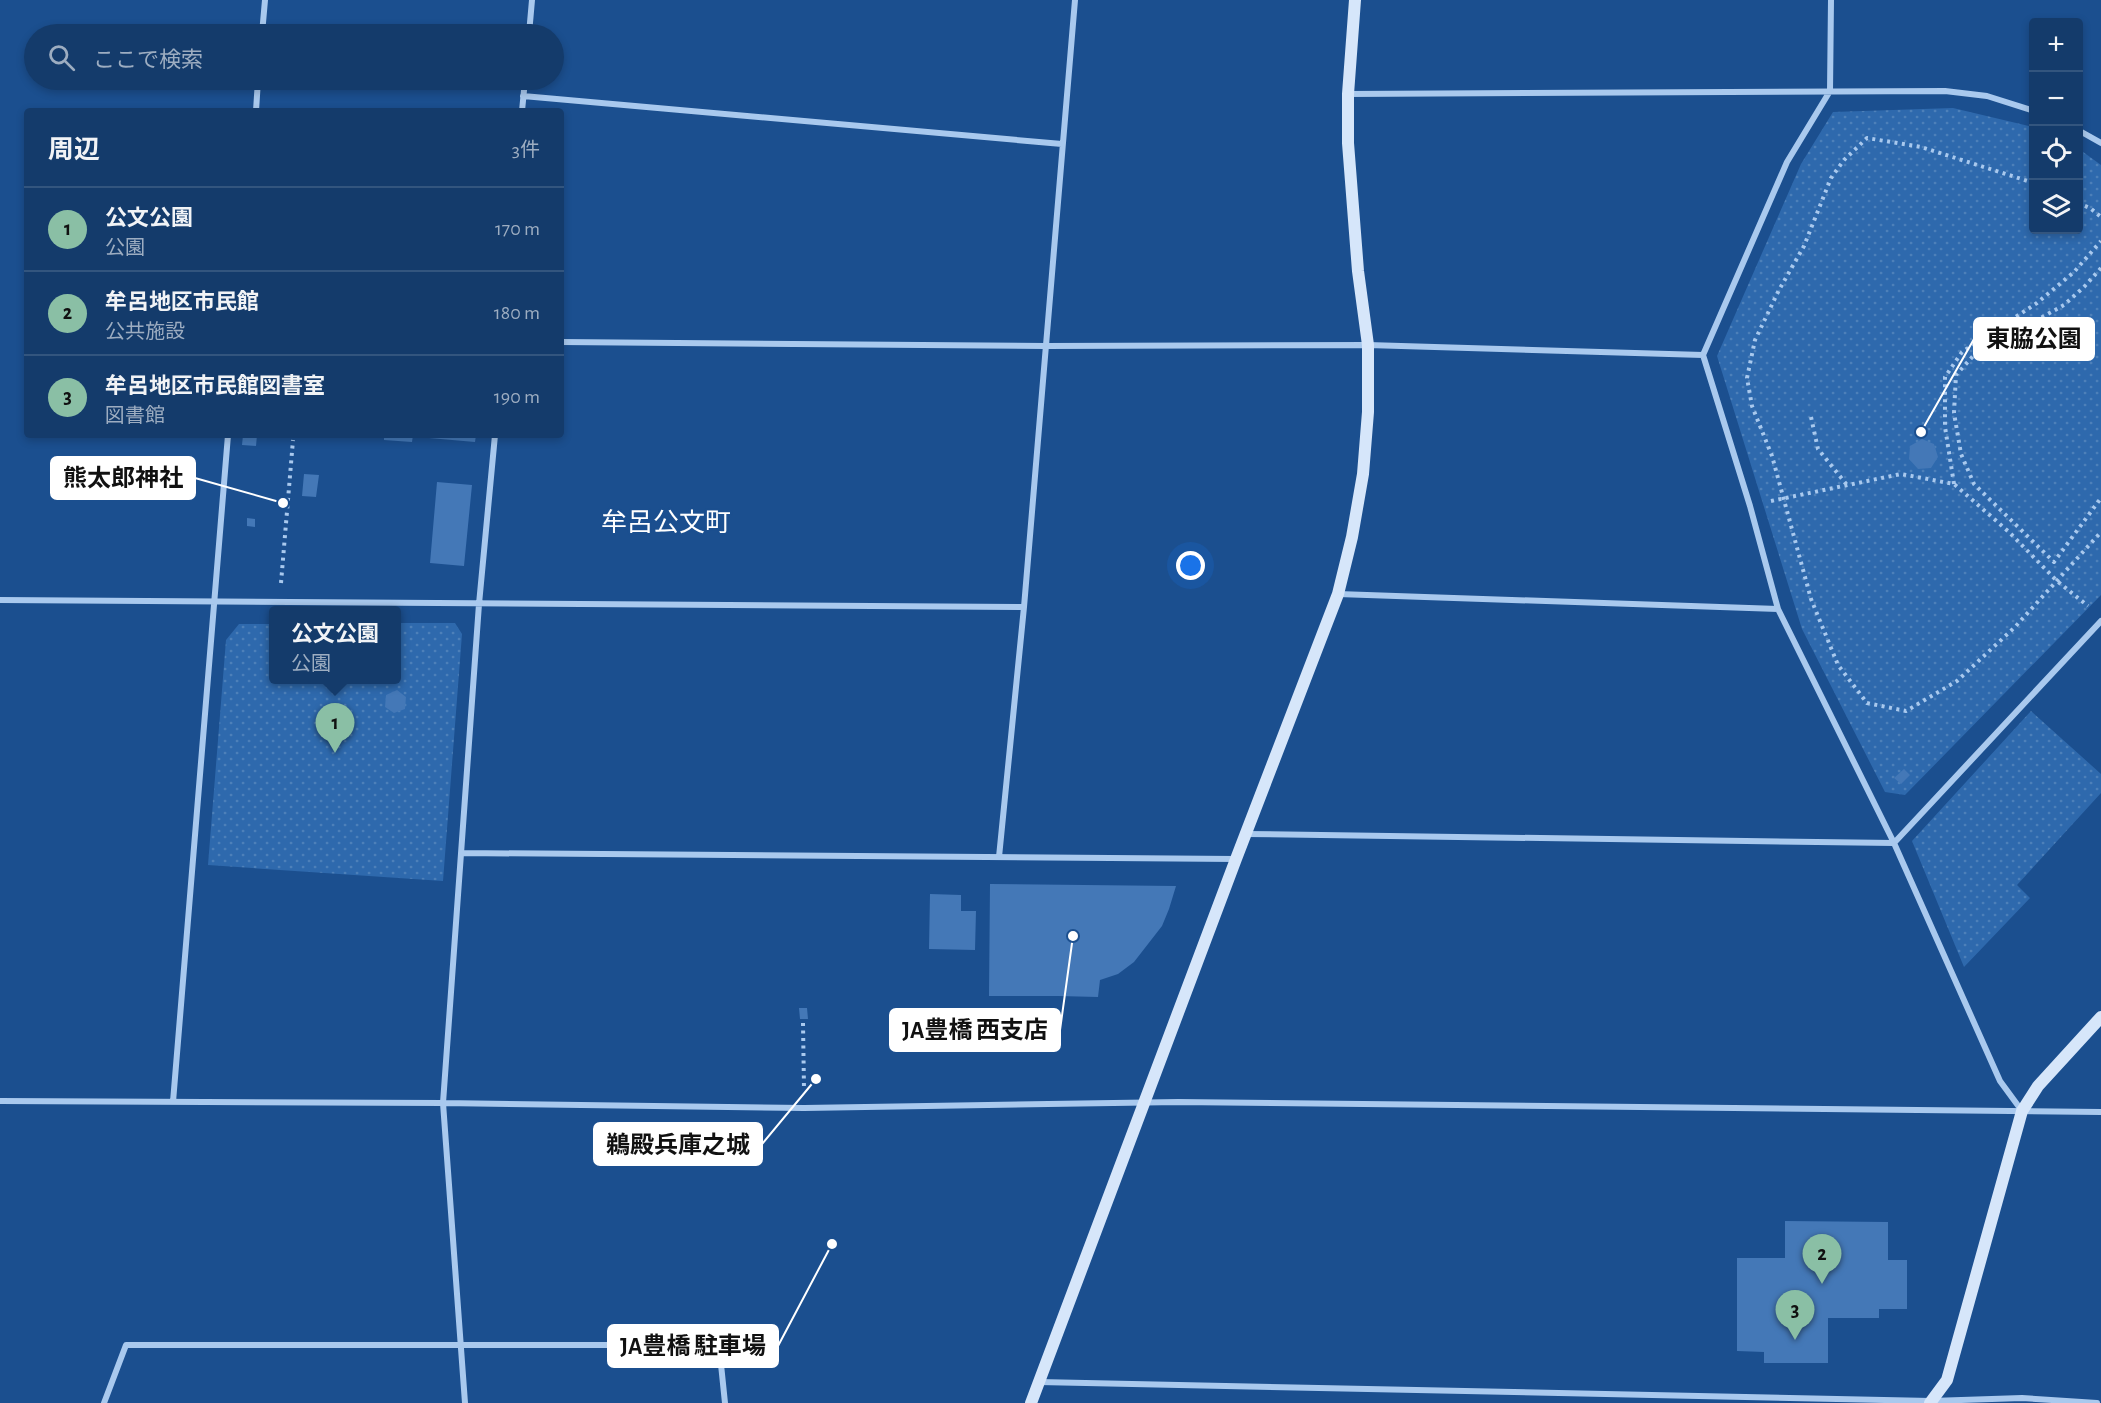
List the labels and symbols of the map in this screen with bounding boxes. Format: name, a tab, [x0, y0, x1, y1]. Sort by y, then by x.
callout: 東脇公園	[1974, 318, 2094, 360]
text: 東脇公園	[1986, 326, 2082, 352]
callout: 熊太郎神社	[51, 457, 195, 499]
text: 熊太郎神社	[63, 465, 183, 491]
district label: 牟呂公文町	[601, 509, 731, 536]
your location	[1176, 551, 1205, 580]
pin: 1	[316, 704, 354, 753]
callout: JA豊橋 西支店	[890, 1009, 1060, 1051]
text: JA豊橋 西支店	[902, 1017, 1048, 1043]
callout: 鵜殿兵庫之城	[594, 1123, 762, 1165]
text: 鵜殿兵庫之城	[606, 1132, 750, 1158]
pin: 2	[1802, 1234, 1842, 1284]
pin: 3	[1776, 1290, 1814, 1340]
callout: JA豊橋 駐車場	[608, 1325, 778, 1367]
text: JA豊橋 駐車場	[620, 1333, 766, 1359]

